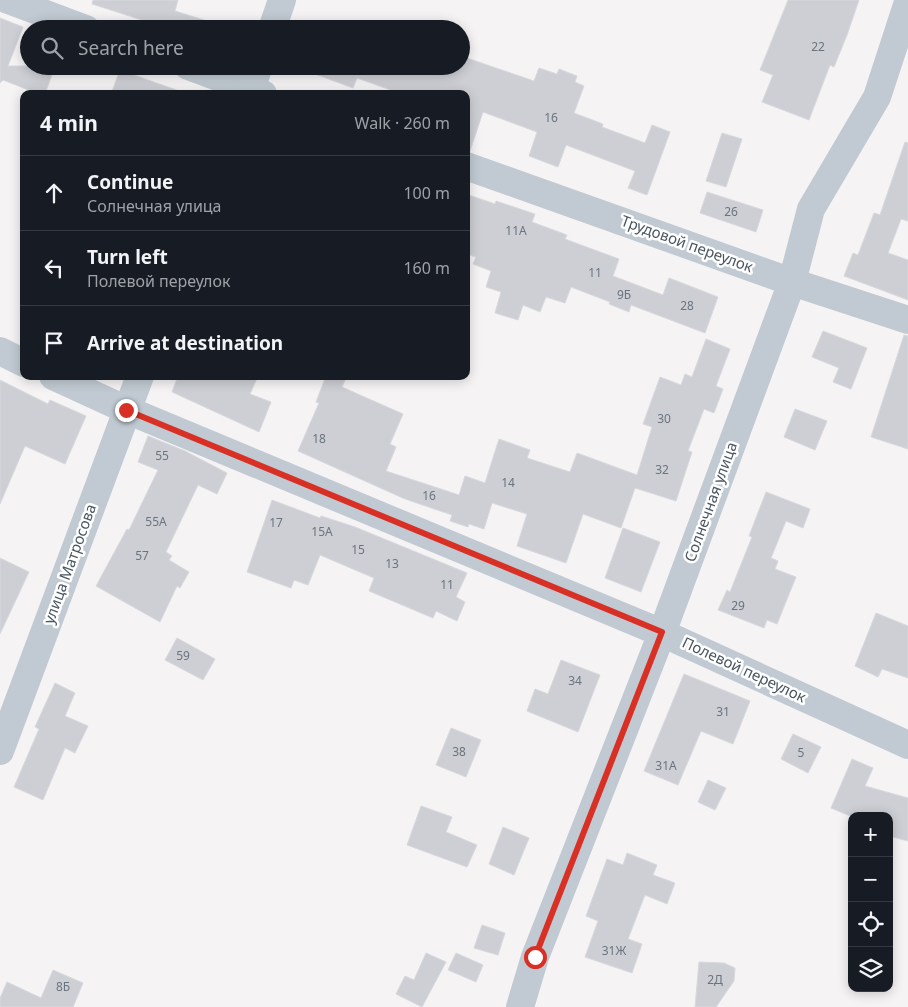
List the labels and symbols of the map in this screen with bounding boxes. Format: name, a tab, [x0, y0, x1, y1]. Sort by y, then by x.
house number: 22	[811, 38, 825, 55]
house number: 16	[544, 109, 558, 126]
house number: 26	[724, 203, 738, 220]
street label: Трудовой переулок	[619, 210, 756, 276]
house number: 11А	[505, 222, 527, 239]
house number: 11	[588, 264, 602, 281]
house number: 9Б	[617, 286, 631, 303]
house number: 28	[680, 297, 694, 314]
route end	[115, 399, 138, 422]
house number: 30	[657, 410, 671, 427]
house number: 18	[312, 430, 326, 447]
street label: Солнечная улица	[679, 439, 741, 564]
house number: 55	[155, 447, 169, 464]
house number: 32	[655, 461, 669, 478]
house number: 14	[501, 474, 515, 491]
house number: 16	[422, 487, 436, 504]
street label: улица Матросова	[38, 501, 100, 626]
house number: 55А	[145, 513, 167, 530]
house number: 17	[269, 514, 283, 531]
house number: 15А	[311, 523, 333, 540]
house number: 15	[351, 541, 365, 558]
house number: 57	[135, 547, 149, 564]
house number: 13	[385, 555, 399, 572]
house number: 11	[440, 576, 454, 593]
house number: 29	[731, 597, 745, 614]
street label: Полевой переулок	[679, 632, 810, 707]
house number: 59	[176, 647, 190, 664]
house number: 34	[568, 672, 582, 689]
house number: 31	[716, 703, 730, 720]
house number: 38	[452, 743, 466, 760]
house number: 5	[798, 744, 805, 761]
house number: 31А	[655, 757, 677, 774]
house number: 31Ж	[602, 942, 626, 959]
route start	[524, 946, 547, 969]
house number: 2Д	[707, 971, 723, 988]
house number: 8Б	[56, 978, 70, 995]

